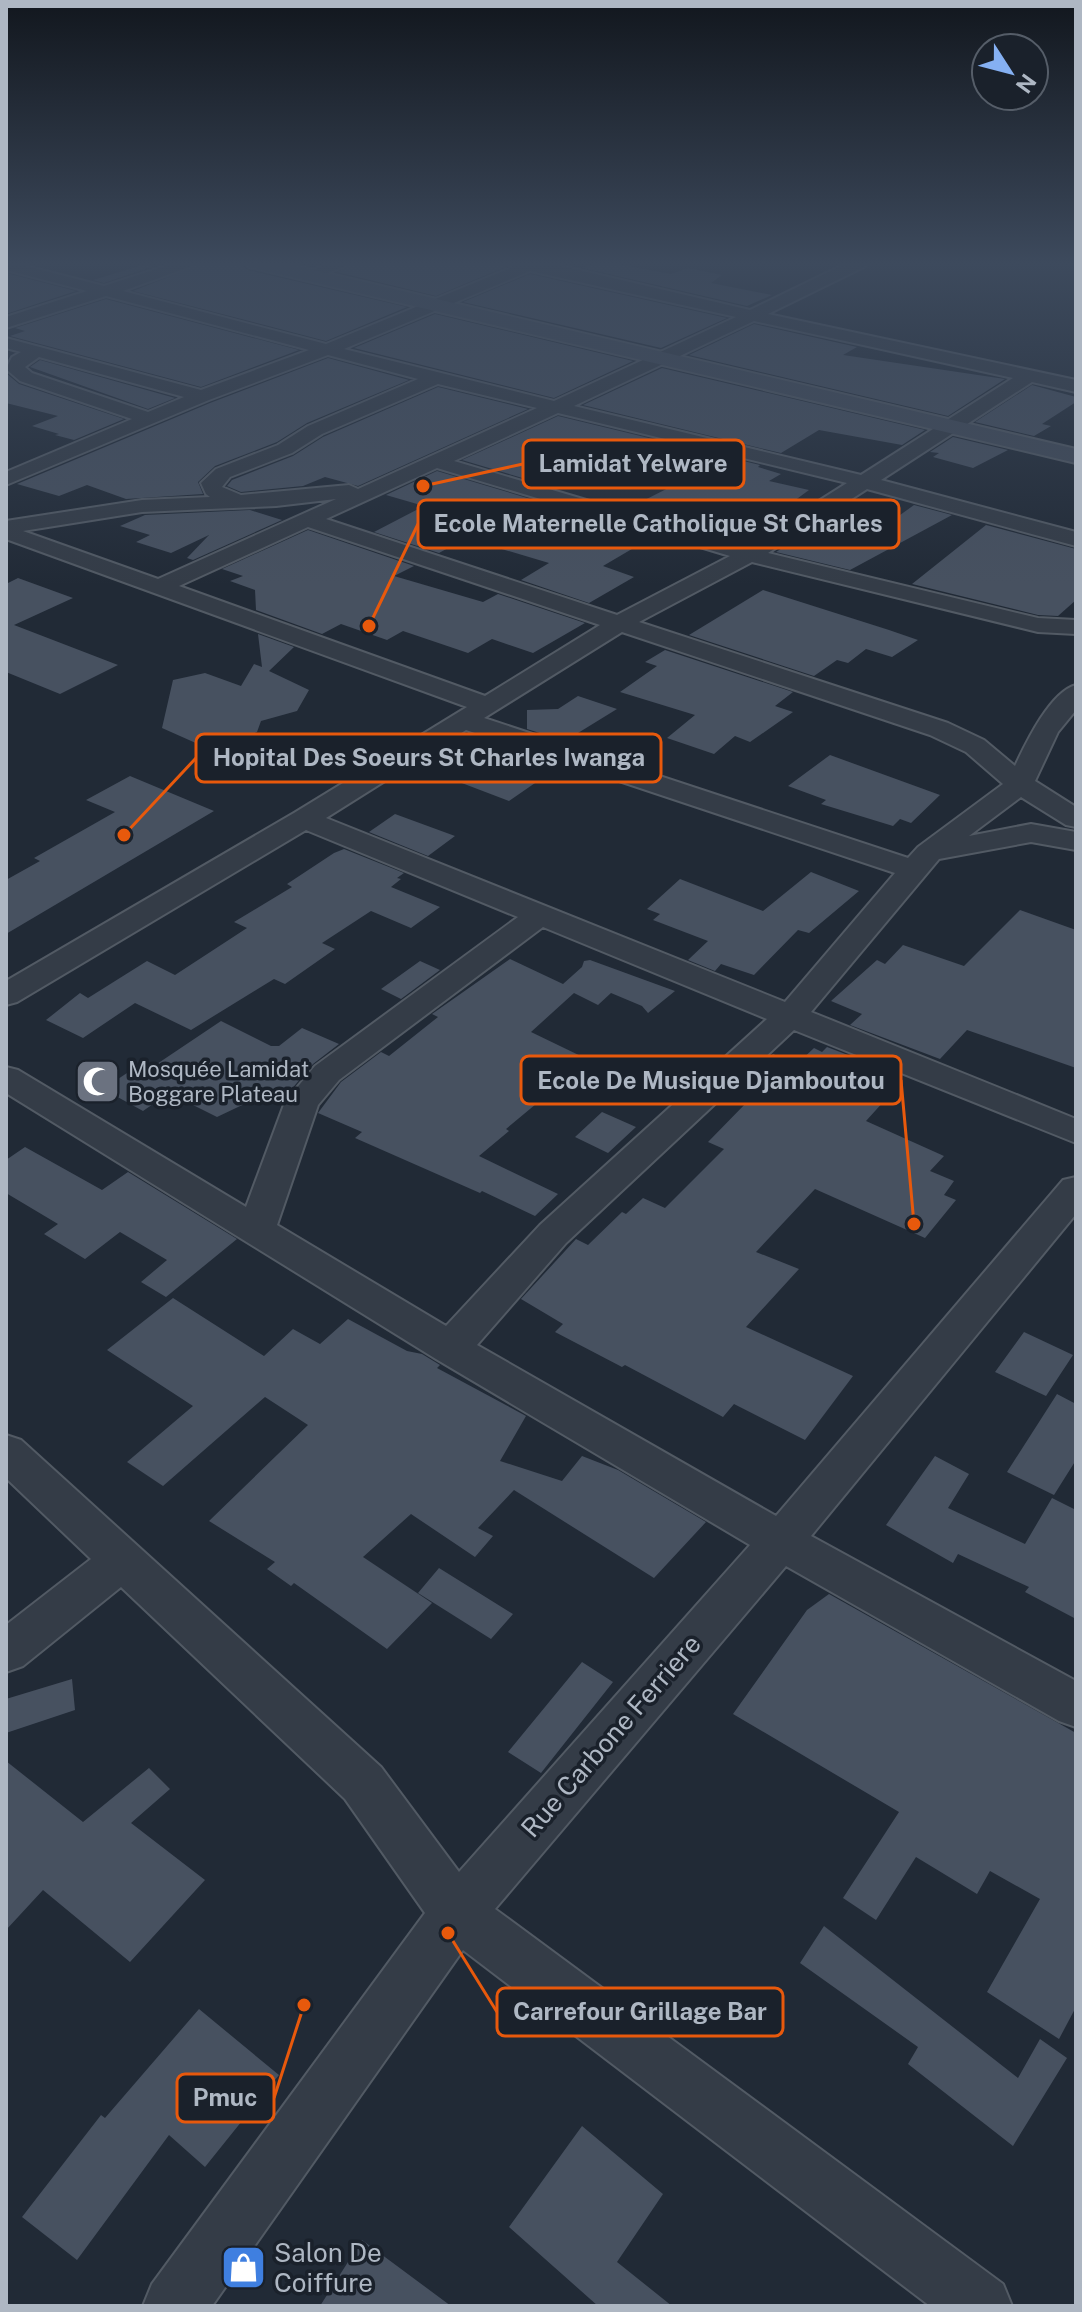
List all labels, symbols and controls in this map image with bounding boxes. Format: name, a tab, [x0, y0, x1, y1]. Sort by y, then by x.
north arrow	[970, 32, 1050, 112]
text: N	[1011, 69, 1042, 98]
callout: Lamidat Yelware	[523, 440, 744, 488]
text: Lamidat Yelware	[539, 449, 727, 477]
callout: Ecole Maternelle Catholique St Charles	[418, 500, 899, 548]
text: Ecole Maternelle Catholique St Charles	[433, 509, 883, 537]
callout: Hopital Des Soeurs St Charles Iwanga	[196, 734, 661, 782]
text: Hopital Des Soeurs St Charles Iwanga	[213, 743, 645, 771]
place label: Mosquée Lamidat Boggare Plateau	[128, 1056, 309, 1107]
callout: Ecole De Musique Djamboutou	[521, 1056, 901, 1104]
mosque icon: Mosquée Lamidat Boggare Plateau	[73, 1058, 121, 1106]
text: Ecole De Musique Djamboutou	[537, 1066, 885, 1094]
street label: Rue Carbone Ferriere	[514, 1628, 707, 1843]
callout: Carrefour Grillage Bar	[497, 1988, 783, 2036]
text: Carrefour Grillage Bar	[513, 1997, 767, 2025]
callout: Pmuc	[177, 2074, 274, 2122]
text: Pmuc	[193, 2083, 257, 2111]
place label: Salon De Coiffure	[274, 2237, 382, 2298]
shop icon: Salon De Coiffure	[219, 2244, 267, 2292]

